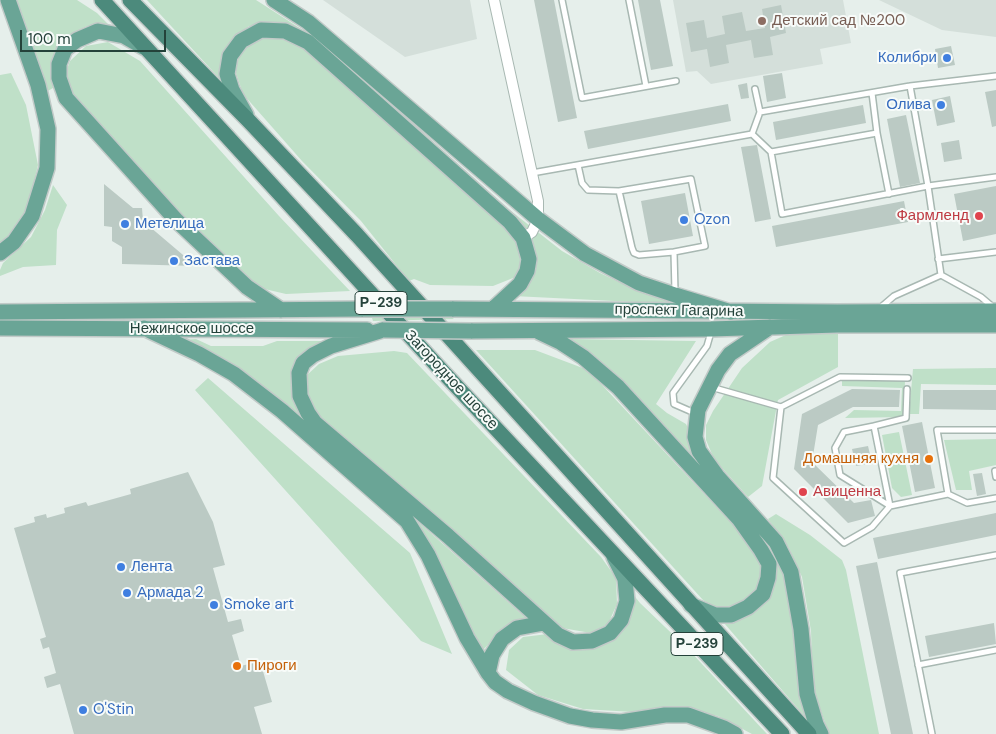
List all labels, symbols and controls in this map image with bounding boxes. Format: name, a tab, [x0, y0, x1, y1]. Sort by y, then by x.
place label: Детский сад №200	[772, 12, 905, 30]
marker: Детский сад №200	[756, 15, 768, 27]
scale bar	[22, 20, 169, 52]
text: 100 m	[28, 29, 71, 49]
place label: Колибри	[878, 49, 937, 67]
marker: Колибри	[941, 52, 953, 64]
place label: Олива	[886, 96, 931, 114]
marker: Олива	[935, 99, 947, 111]
place label: Фармленд	[896, 207, 969, 225]
marker: Фармленд	[973, 210, 985, 222]
place label: Ozon	[694, 211, 730, 229]
marker: Ozon	[678, 214, 690, 226]
place label: Метелица	[135, 215, 204, 233]
marker: Метелица	[119, 218, 131, 230]
place label: Застава	[184, 252, 240, 270]
marker: Застава	[168, 255, 180, 267]
road number: Р-239	[355, 292, 407, 314]
street label: проспект Гагарина	[614, 301, 744, 321]
street label: Нежинское шоссе	[130, 320, 254, 338]
street label: Загородное шоссе	[401, 327, 501, 433]
place label: Домашняя кухня	[803, 450, 919, 468]
marker: Домашняя кухня	[923, 453, 935, 465]
place label: Авиценна	[813, 483, 881, 501]
marker: Авиценна	[797, 486, 809, 498]
place label: Лента	[131, 558, 173, 576]
marker: Лента	[115, 561, 127, 573]
place label: Армада 2	[137, 584, 204, 602]
marker: Армада 2	[121, 587, 133, 599]
place label: Smoke art	[224, 596, 294, 614]
marker: Smoke art	[208, 599, 220, 611]
road number: Р-239	[671, 633, 723, 656]
place label: Пироги	[247, 657, 297, 675]
marker: Пироги	[231, 660, 243, 672]
place label: O'Stin	[93, 701, 134, 719]
marker: O'Stin	[77, 704, 89, 716]

